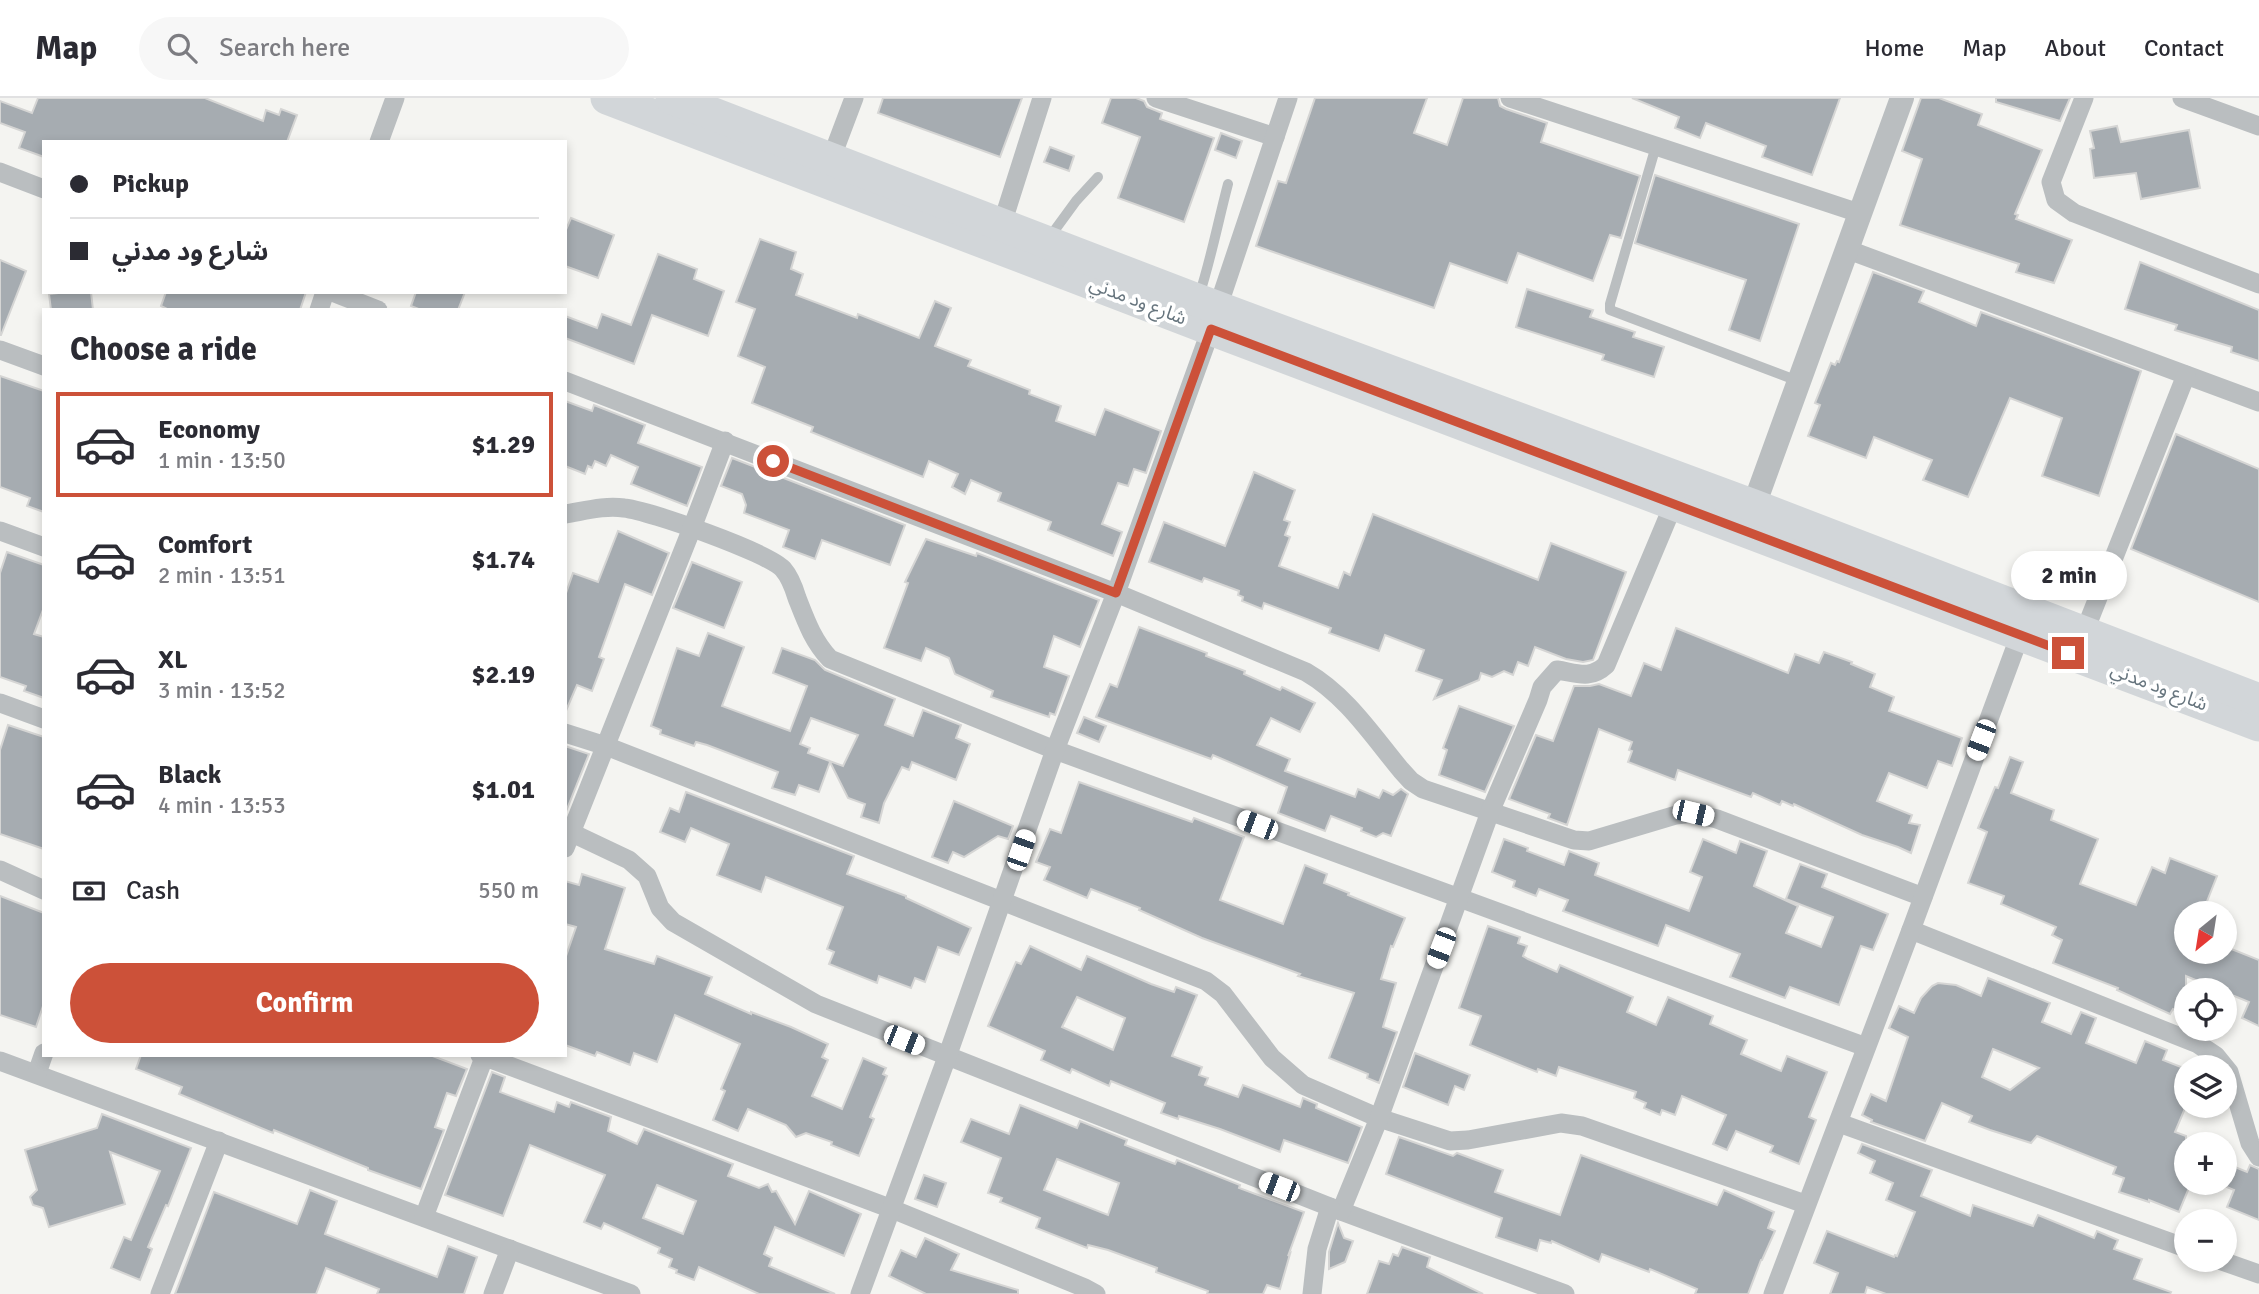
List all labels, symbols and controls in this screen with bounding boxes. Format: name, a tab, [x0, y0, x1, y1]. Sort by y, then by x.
search box	[139, 17, 629, 80]
text: Map	[35, 28, 97, 69]
icon: search	[163, 29, 201, 67]
text: Search here	[219, 32, 350, 64]
text: Home	[1864, 33, 1924, 63]
text: Map	[1962, 33, 2007, 63]
text: About	[2045, 33, 2106, 63]
text: Contact	[2144, 33, 2224, 63]
text: Pickup	[112, 168, 189, 200]
text: شارع ود مدني	[112, 236, 269, 268]
street label: شارع ود مدني	[1085, 271, 1190, 333]
text: Choose a ride	[70, 330, 257, 369]
icon: car	[74, 413, 137, 476]
text: Economy	[158, 414, 260, 446]
text: $1.29	[471, 429, 535, 461]
route start	[757, 445, 789, 477]
text: 1 min · 13:50	[158, 446, 286, 475]
icon: car	[74, 528, 137, 591]
text: Comfort	[158, 529, 252, 561]
text: $1.74	[471, 544, 535, 576]
callout: 2 min	[2010, 552, 2126, 601]
text: 2 min · 13:51	[158, 561, 286, 590]
text: 2 min	[2041, 561, 2097, 590]
route end	[2052, 637, 2084, 669]
icon: car	[74, 643, 137, 706]
text: XL	[158, 644, 188, 676]
street label: شارع ود مدني	[2106, 657, 2211, 719]
text: $2.19	[471, 659, 535, 691]
text: 3 min · 13:52	[158, 676, 286, 705]
car	[1964, 717, 1999, 763]
icon: car	[74, 758, 137, 821]
text: Black	[158, 759, 221, 791]
text: $1.01	[471, 774, 535, 806]
text: 4 min · 13:53	[158, 791, 286, 820]
car	[1671, 798, 1716, 828]
car	[1234, 808, 1281, 842]
car	[1005, 827, 1038, 873]
icon: cash	[70, 872, 108, 910]
text: Cash	[126, 875, 180, 907]
text: 550 m	[478, 876, 539, 905]
north arrow	[2174, 901, 2236, 964]
map controls	[2174, 901, 2237, 1272]
car	[1424, 925, 1459, 971]
button: Confirm	[70, 963, 539, 1043]
button: locate	[2174, 978, 2237, 1041]
car	[881, 1022, 928, 1058]
button: layers	[2174, 1055, 2237, 1118]
button: +	[2174, 1132, 2237, 1195]
car	[1256, 1170, 1303, 1204]
button: −	[2174, 1209, 2237, 1272]

